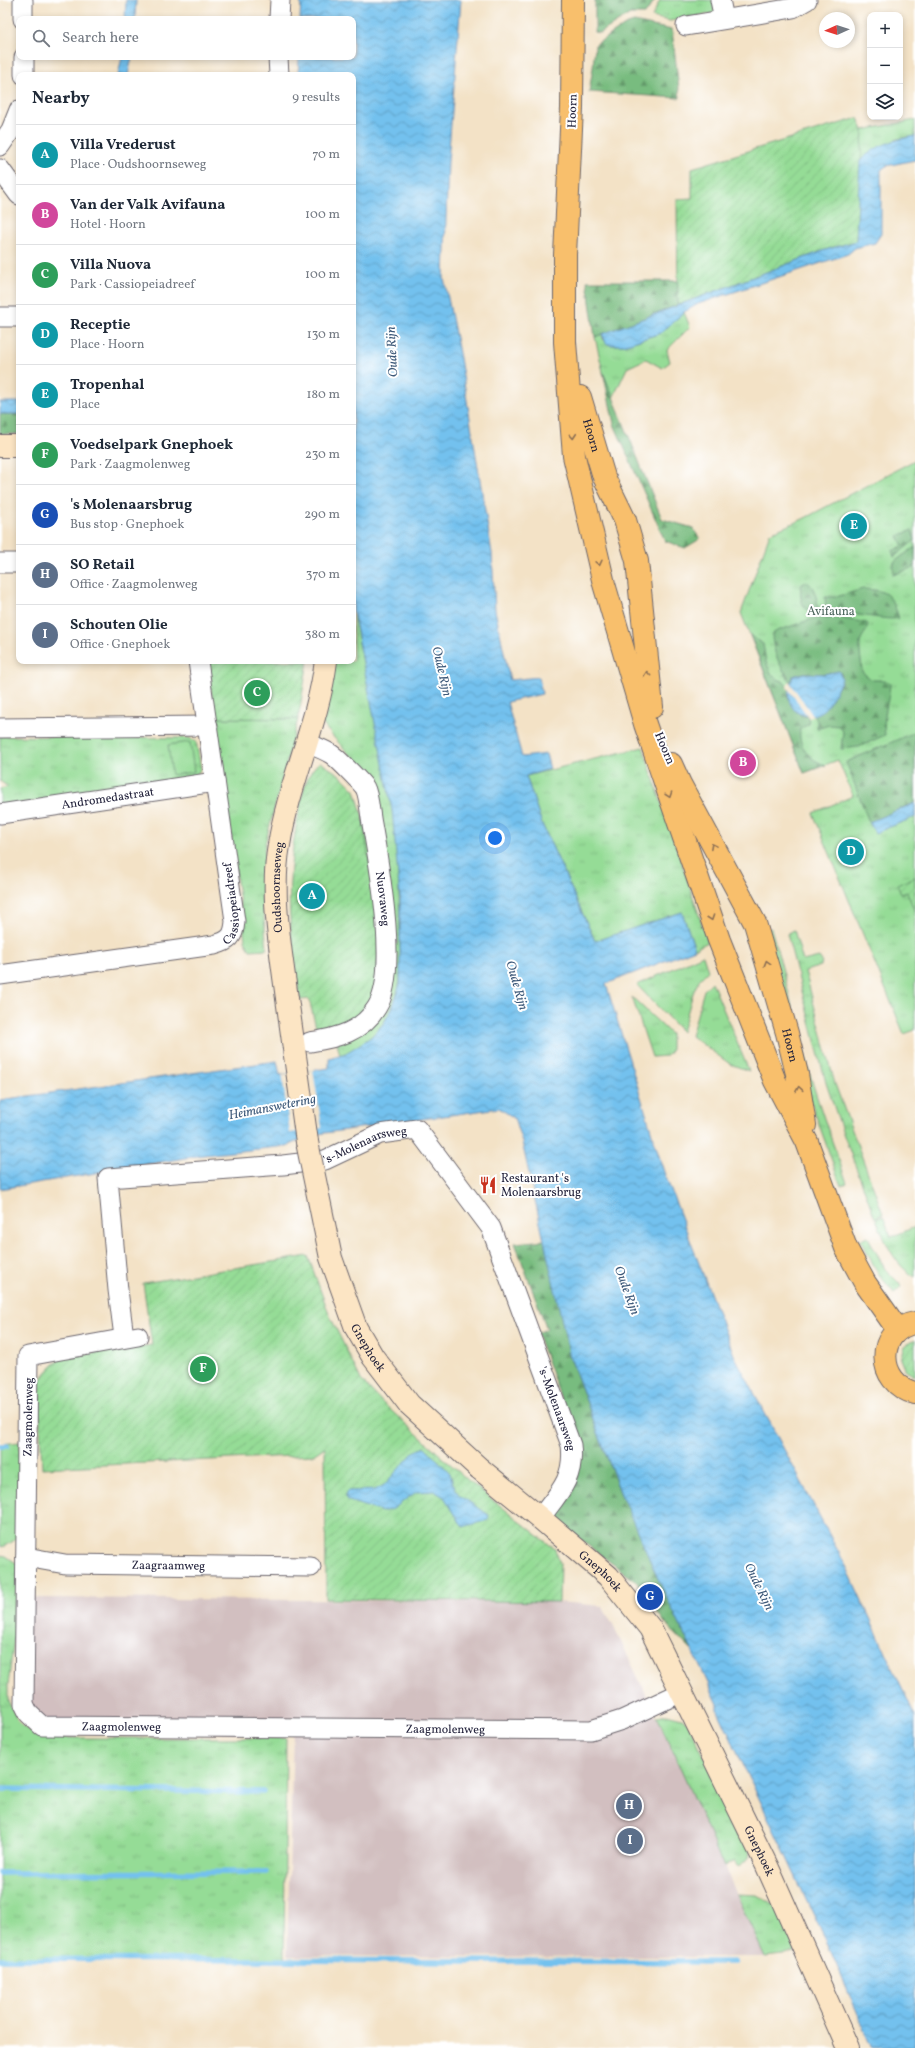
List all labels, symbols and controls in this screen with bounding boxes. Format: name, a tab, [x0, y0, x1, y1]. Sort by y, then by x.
north arrow	[819, 12, 855, 48]
map controls	[867, 12, 903, 120]
button: +	[867, 12, 903, 48]
search box	[16, 16, 356, 60]
icon: search	[30, 27, 52, 49]
text: Search here	[62, 28, 139, 49]
button: −	[867, 48, 903, 84]
button: layers	[867, 84, 903, 120]
text: Nearby	[32, 87, 90, 110]
text: 9 results	[292, 89, 340, 107]
street label: Hoorn	[564, 94, 582, 128]
text: Villa Vrederust	[70, 135, 176, 156]
text: A	[40, 146, 50, 164]
text: 70 m	[312, 146, 340, 164]
text: Place · Oudshoornseweg	[70, 156, 207, 174]
text: Van der Valk Avifauna	[70, 195, 226, 216]
text: B	[41, 206, 49, 224]
text: 100 m	[305, 206, 340, 224]
text: Hotel · Hoorn	[70, 216, 146, 234]
text: Villa Nuova	[70, 255, 151, 276]
text: C	[41, 266, 49, 284]
text: 100 m	[305, 266, 340, 284]
text: Park · Cassiopeiadreef	[70, 276, 195, 294]
text: Receptie	[70, 315, 130, 336]
text: D	[40, 326, 50, 344]
text: 130 m	[307, 326, 340, 344]
water label: Oude Rijn	[383, 326, 403, 378]
text: Place · Hoorn	[70, 336, 144, 354]
text: Tropenhal	[70, 375, 144, 396]
text: E	[41, 386, 49, 404]
text: 180 m	[306, 386, 340, 404]
text: Place	[70, 396, 100, 414]
street label: Hoorn	[578, 417, 603, 454]
one-way arrow	[568, 433, 577, 439]
text: Voedselpark Gnephoek	[70, 435, 233, 456]
text: F	[41, 446, 49, 464]
text: 230 m	[305, 446, 340, 464]
text: Park · Zaagmolenweg	[70, 456, 190, 474]
text: 's Molenaarsbrug	[70, 495, 192, 516]
text: G	[40, 506, 50, 524]
text: 290 m	[304, 506, 340, 524]
pin: E	[841, 511, 867, 541]
text: Bus stop · Gnephoek	[70, 516, 184, 534]
text: SO Retail	[70, 555, 135, 576]
one-way arrow	[595, 560, 603, 566]
text: H	[40, 566, 50, 584]
text: 370 m	[306, 566, 340, 584]
text: Office · Zaagmolenweg	[70, 576, 198, 594]
park label: Avifauna	[807, 604, 855, 620]
text: Schouten Olie	[70, 615, 168, 636]
text: I	[43, 626, 47, 644]
text: 380 m	[305, 626, 340, 644]
text: Office · Gnephoek	[70, 636, 170, 654]
water label: Oude Rijn	[427, 645, 456, 698]
one-way arrow	[643, 671, 652, 677]
pin: C	[244, 678, 270, 708]
street label: Hoorn	[650, 730, 678, 767]
pin: B	[730, 748, 756, 778]
street label: Andromedastraat	[61, 784, 155, 814]
one-way arrow	[664, 791, 672, 798]
your location	[485, 828, 505, 848]
pin: D	[838, 837, 864, 867]
street label: Oudshoornseweg	[269, 840, 288, 933]
one-way arrow	[711, 843, 718, 850]
street label: Cassiopeiadreef	[220, 860, 244, 949]
street label: Nuovaweg	[371, 870, 393, 927]
pin: A	[299, 881, 325, 911]
one-way arrow	[707, 914, 715, 921]
water label: Oude Rijn	[500, 959, 532, 1013]
one-way arrow	[763, 960, 772, 967]
street label: Hoorn	[777, 1027, 801, 1064]
one-way arrow	[795, 1086, 804, 1092]
water label: Heimanswetering	[227, 1091, 318, 1125]
street label: 's-Molenaarsweg	[321, 1123, 408, 1169]
place label: Restaurant 's Molenaarsbrug	[501, 1171, 581, 1201]
restaurant icon: Restaurant 's Molenaarsbrug	[478, 1175, 498, 1195]
water label: Oude Rijn	[609, 1264, 643, 1318]
street label: Gnephoek	[346, 1321, 389, 1376]
pin: F	[190, 1354, 216, 1384]
street label: 's-Molenaarsweg	[534, 1365, 579, 1452]
street label: Zaagmolenweg	[20, 1377, 38, 1457]
street label: Gnephoek	[575, 1547, 625, 1596]
street label: Zaagraamweg	[131, 1558, 205, 1575]
water label: Oude Rijn	[739, 1560, 778, 1614]
pin: G	[637, 1582, 663, 1612]
street label: Zaagmolenweg	[81, 1719, 161, 1736]
street label: Zaagmolenweg	[405, 1722, 485, 1738]
pin: H	[616, 1791, 642, 1821]
street label: Gnephoek	[740, 1823, 778, 1879]
pin: I	[617, 1826, 643, 1856]

